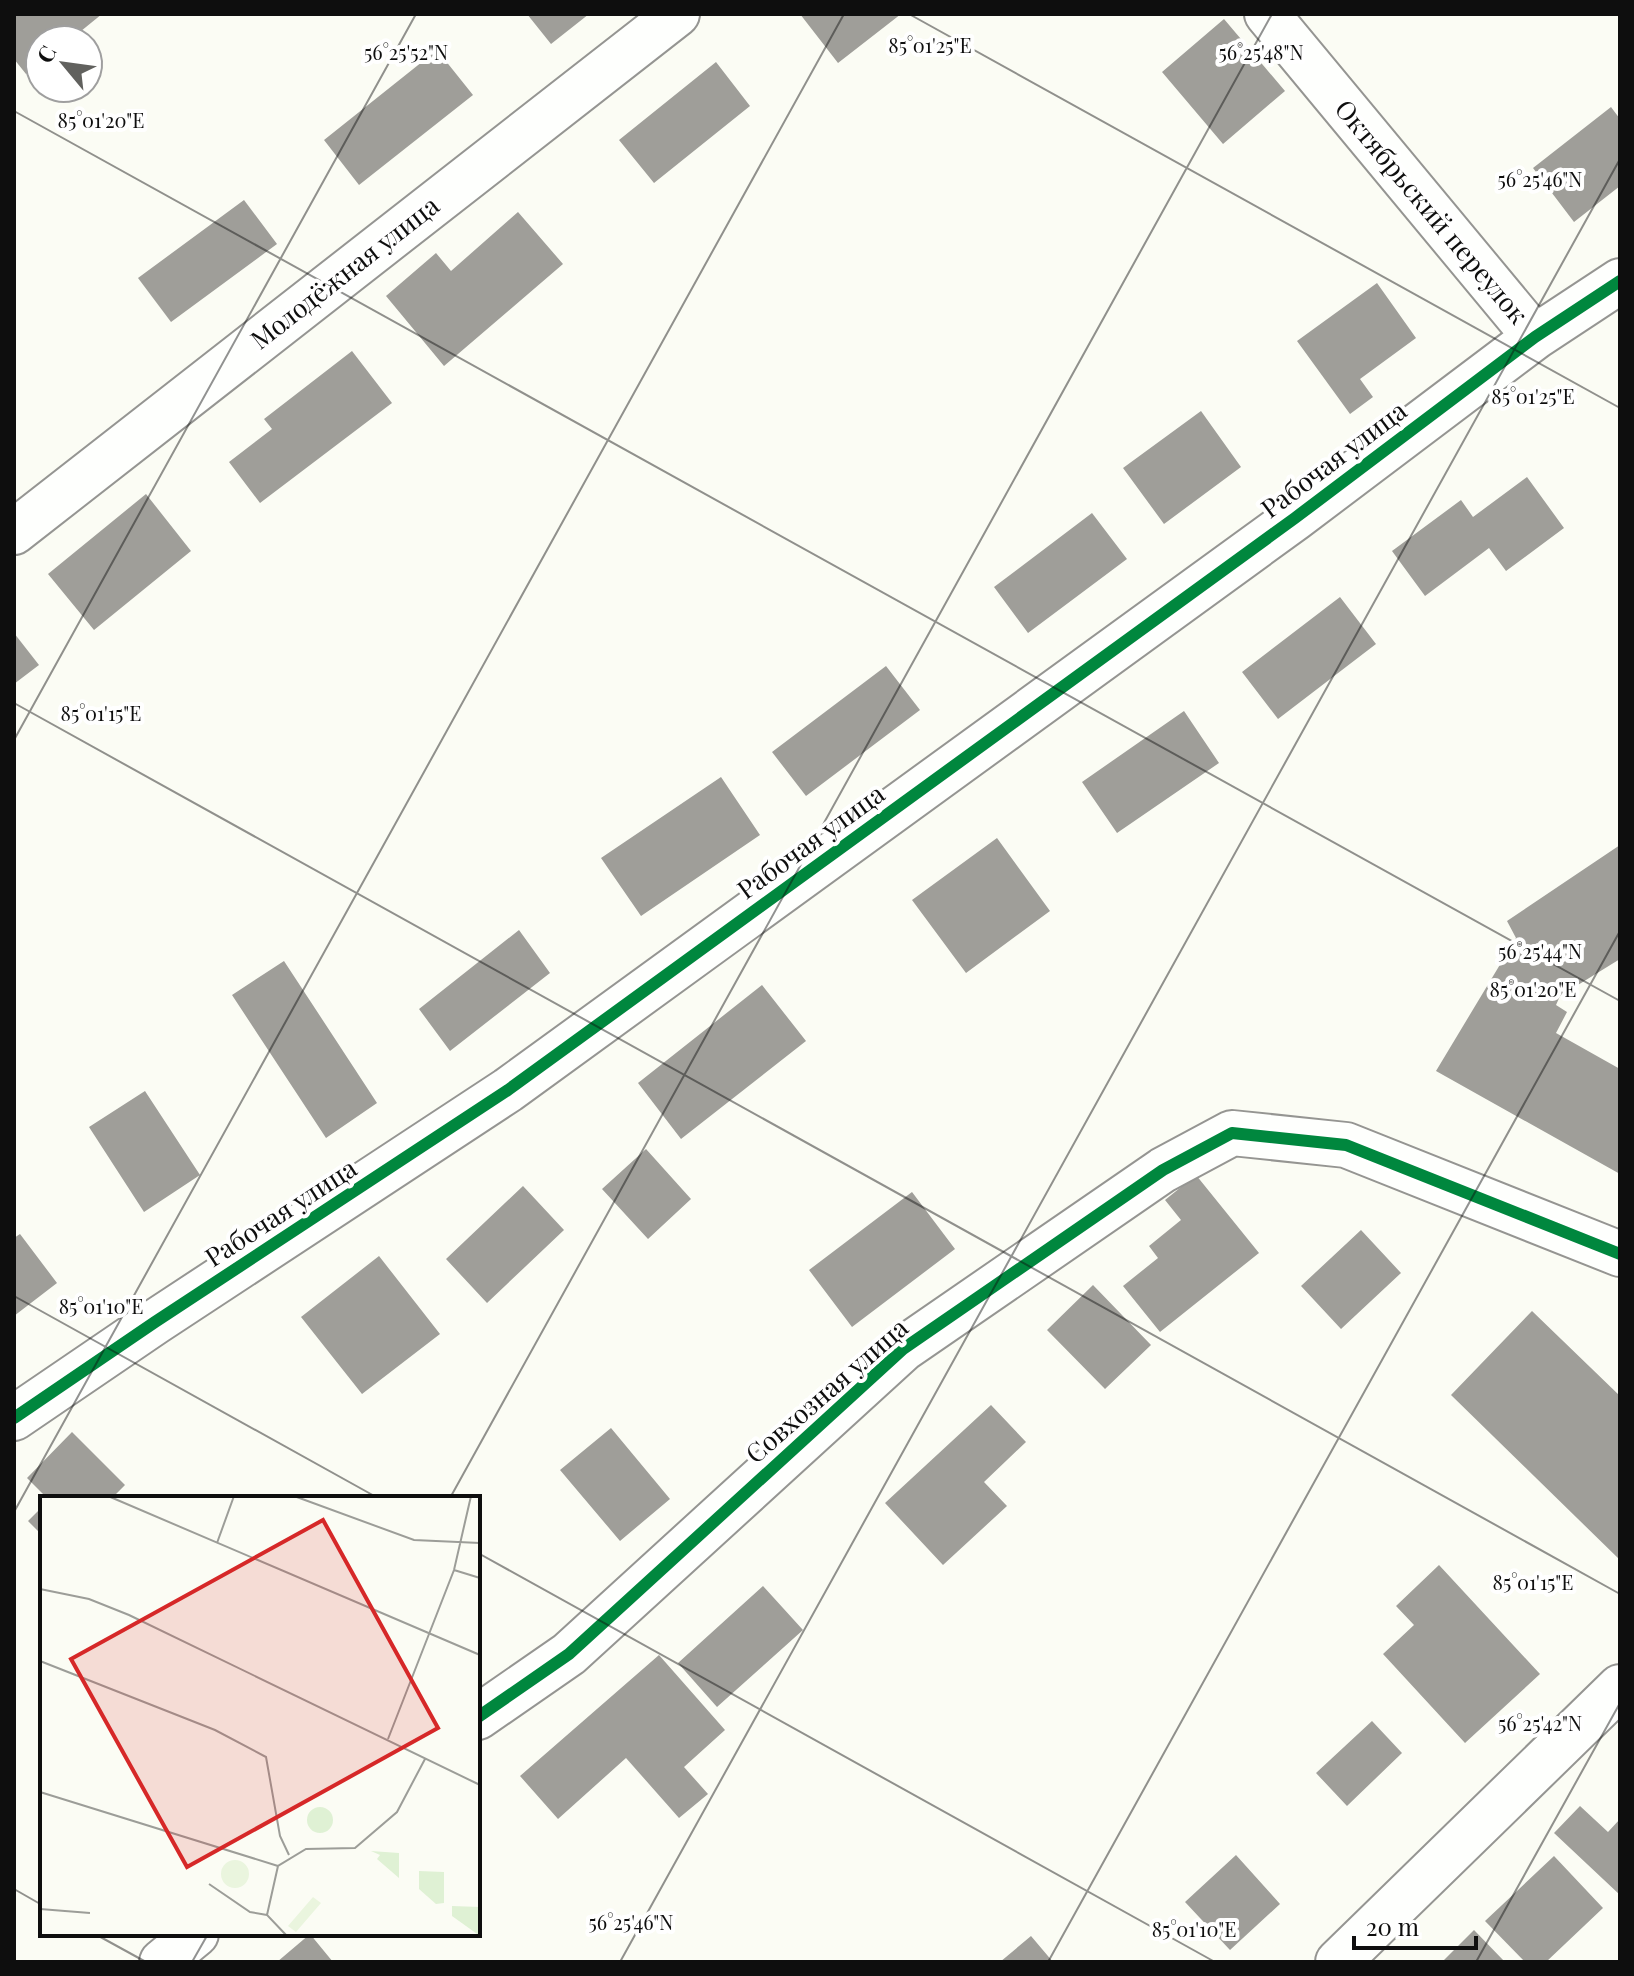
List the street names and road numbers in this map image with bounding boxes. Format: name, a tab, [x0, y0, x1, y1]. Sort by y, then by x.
street label: Октябрьский переулок	[1328, 92, 1536, 331]
street label: Молодёжная улица	[243, 187, 445, 356]
street label: Рабочая улица	[1253, 392, 1413, 525]
street label: Рабочая улица	[729, 775, 891, 906]
street label: Рабочая улица	[198, 1150, 363, 1274]
street label: Совхозная улица	[737, 1310, 915, 1470]

